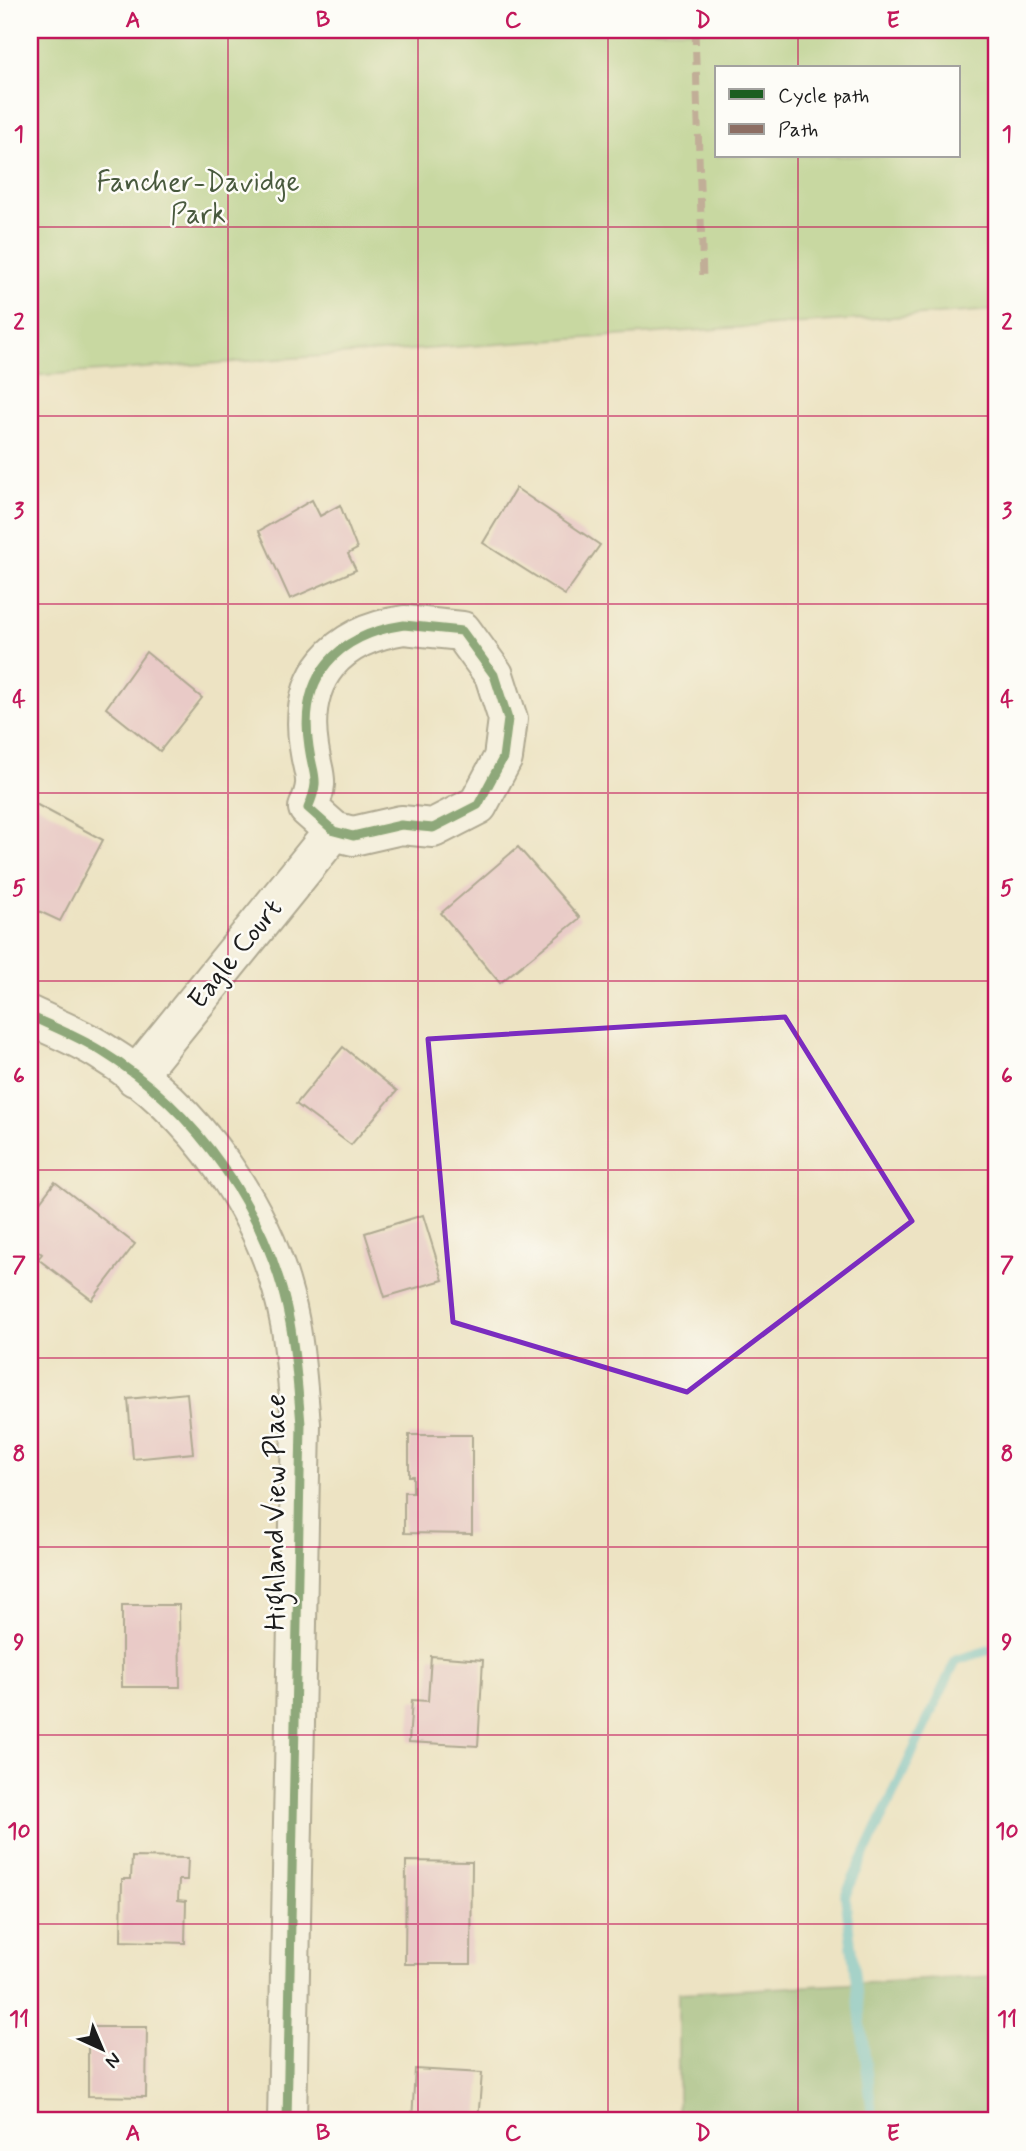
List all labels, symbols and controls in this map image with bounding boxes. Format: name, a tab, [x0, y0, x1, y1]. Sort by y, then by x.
text: A	[125, 6, 141, 36]
text: B	[316, 6, 331, 36]
text: C	[505, 6, 522, 36]
text: D	[695, 6, 711, 36]
text: E	[886, 6, 900, 36]
legend	[715, 66, 960, 158]
text: Cycle path	[778, 82, 869, 110]
text: Path	[778, 116, 818, 144]
text: 1	[14, 120, 24, 150]
text: 1	[1002, 120, 1012, 150]
park label: Fancher-Davidge Park	[96, 165, 300, 234]
text: 2	[13, 308, 25, 338]
text: 2	[1001, 308, 1013, 338]
text: 3	[14, 497, 25, 527]
text: 3	[1002, 497, 1013, 527]
text: 4	[12, 685, 26, 715]
text: 4	[1000, 685, 1014, 715]
text: 5	[12, 874, 26, 904]
text: 5	[1000, 874, 1014, 904]
street label: Eagle Court	[180, 892, 292, 1017]
text: 6	[13, 1062, 25, 1092]
text: 6	[1001, 1062, 1013, 1092]
text: 7	[12, 1251, 26, 1281]
text: 7	[1000, 1251, 1014, 1281]
street label: Highland View Place	[258, 1394, 298, 1630]
text: 8	[13, 1440, 25, 1470]
text: 8	[1001, 1440, 1013, 1470]
text: 9	[13, 1628, 25, 1658]
text: 9	[1001, 1628, 1013, 1658]
text: 10	[7, 1817, 31, 1847]
text: 10	[995, 1817, 1019, 1847]
text: 11	[9, 2005, 29, 2035]
text: 11	[997, 2005, 1017, 2035]
north arrow	[66, 2014, 136, 2084]
text: N	[100, 2047, 126, 2074]
text: A	[125, 2119, 141, 2149]
text: B	[316, 2119, 331, 2149]
text: C	[505, 2119, 522, 2149]
text: D	[695, 2119, 711, 2149]
text: E	[886, 2119, 900, 2149]

